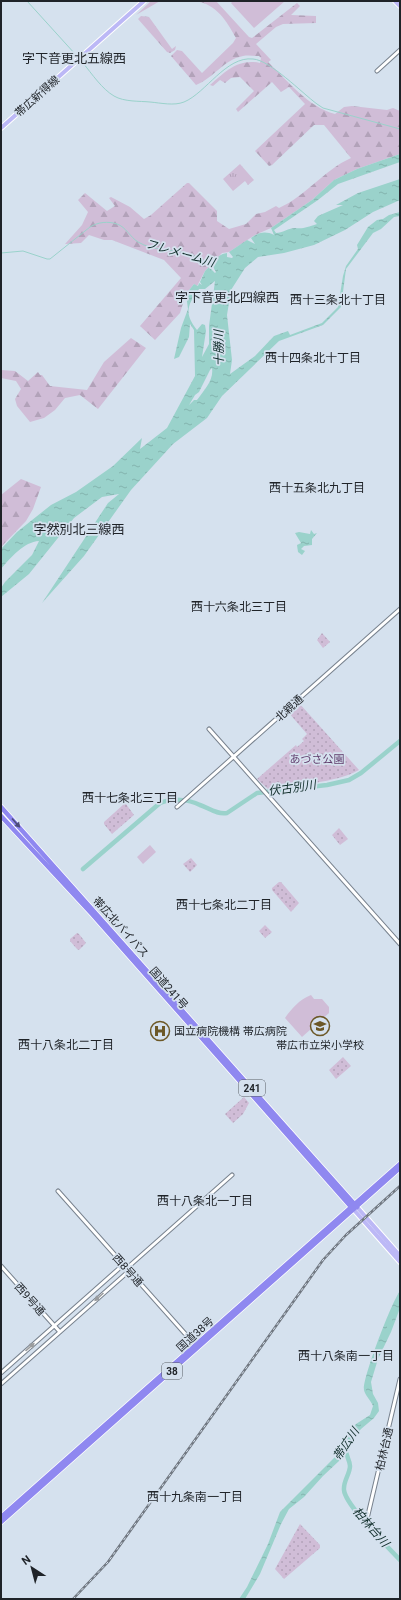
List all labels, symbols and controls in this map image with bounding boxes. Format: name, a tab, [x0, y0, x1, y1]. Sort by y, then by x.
district label: 字下音更北五線西	[22, 51, 126, 66]
street label: 帯広新得線	[13, 73, 62, 120]
water label: フレメーム川	[144, 236, 218, 270]
district label: 字下音更北四線西	[175, 290, 279, 305]
district label: 西十三条北十丁目	[290, 293, 386, 307]
water label: 十勝川	[212, 328, 226, 366]
district label: 西十四条北十丁目	[265, 351, 361, 365]
district label: 西十五条北九丁目	[269, 481, 365, 495]
district label: 字然別北三線西	[33, 522, 125, 537]
district label: 西十六条北三丁目	[191, 600, 287, 614]
street label: 北親通	[273, 693, 306, 724]
park label: あづさ公園	[290, 753, 345, 766]
water label: 伏古別川	[267, 777, 319, 798]
district label: 西十七条北三丁目	[82, 791, 178, 805]
one-way arrow	[11, 818, 20, 829]
street label: 帯広北バイパス	[90, 894, 151, 960]
district label: 西十七条北二丁目	[176, 898, 272, 912]
street label: 国道241号	[147, 965, 190, 1012]
school or university icon: 帯広市立栄小学校	[309, 1015, 331, 1037]
hospital icon: 国立病院機構 帯広病院	[149, 1020, 171, 1042]
place label: 国立病院機構 帯広病院	[174, 1025, 287, 1038]
district label: 西十八条北二丁目	[18, 1038, 114, 1052]
place label: 帯広市立栄小学校	[276, 1039, 364, 1052]
road number: 241	[239, 1080, 265, 1096]
district label: 西十八条北一丁目	[157, 1194, 253, 1208]
street label: 西8号通	[110, 1251, 146, 1289]
street label: 西9号通	[12, 1280, 48, 1318]
one-way arrow	[94, 1292, 105, 1301]
street label: 国道38号	[174, 1314, 217, 1354]
one-way arrow	[25, 1343, 35, 1352]
district label: 西十八条南一丁目	[298, 1349, 394, 1363]
road number: 38	[162, 1363, 182, 1379]
water label: 帯広川	[330, 1424, 363, 1463]
street label: 柏林台通	[373, 1426, 396, 1472]
district label: 西十九条南一丁目	[147, 1490, 243, 1504]
water label: 柏林台川	[350, 1504, 393, 1551]
north arrow	[12, 1548, 52, 1588]
text: N	[19, 1553, 34, 1568]

